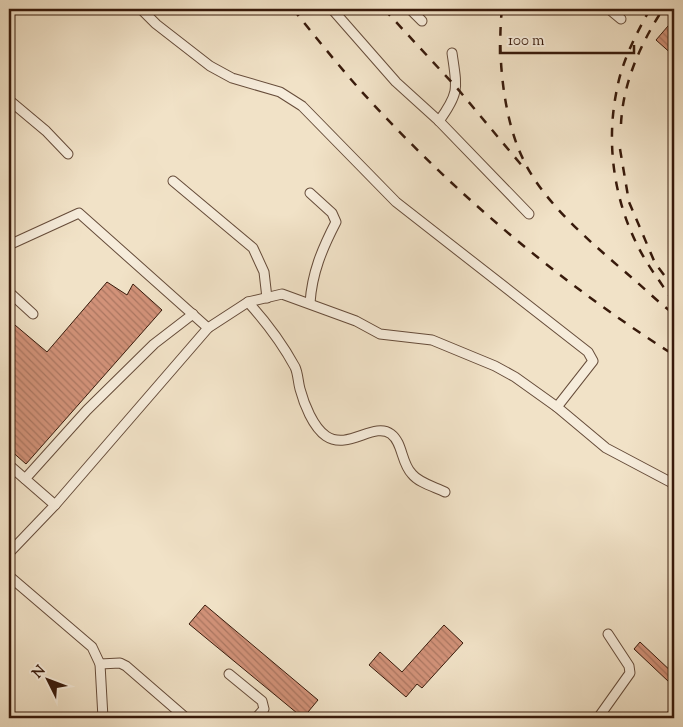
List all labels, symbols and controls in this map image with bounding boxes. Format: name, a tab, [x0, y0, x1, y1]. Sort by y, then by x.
scale bar	[500, 22, 634, 54]
text: 100 m	[508, 31, 545, 52]
north arrow	[22, 654, 72, 704]
text: N	[29, 662, 51, 683]

